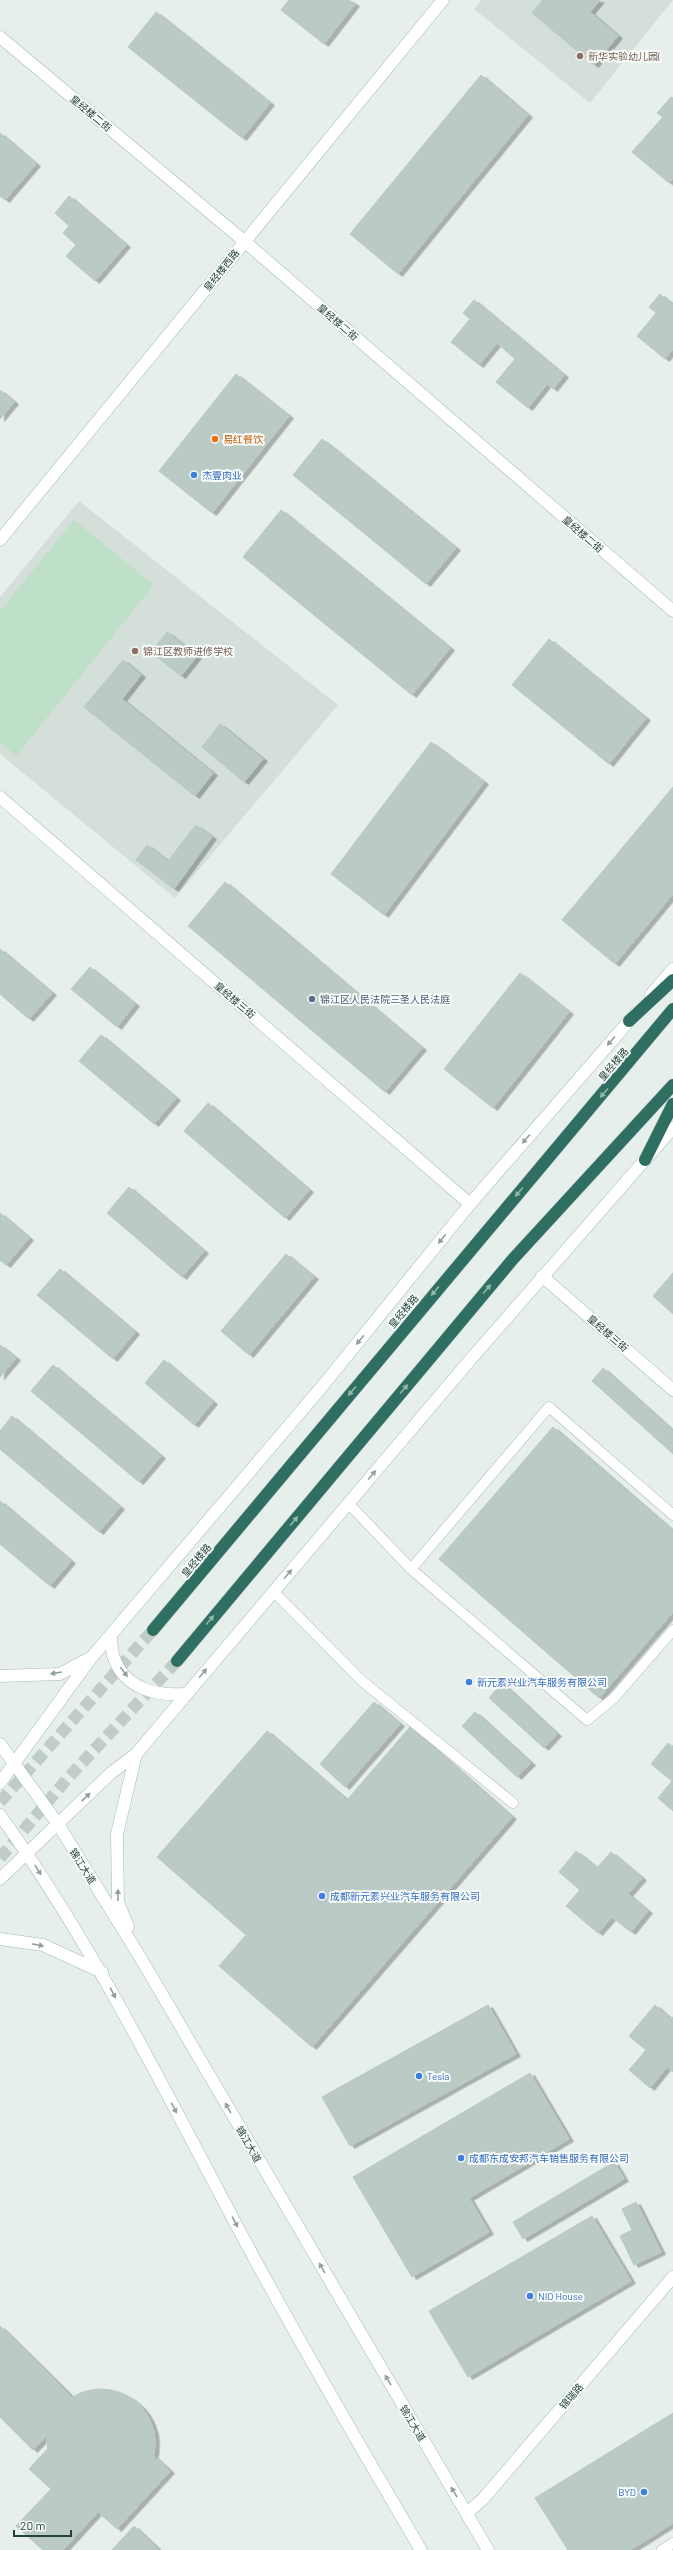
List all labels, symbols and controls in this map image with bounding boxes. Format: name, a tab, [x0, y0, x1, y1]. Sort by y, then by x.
place label: 新华实验幼儿园(	[588, 50, 661, 62]
marker: 新华实验幼儿园(	[575, 51, 585, 61]
street label: 皇经楼二街	[68, 92, 114, 134]
street label: 皇经楼西路	[201, 247, 241, 293]
street label: 皇经楼二街	[315, 301, 361, 343]
place label: 易红餐饮	[223, 433, 264, 445]
marker: 易红餐饮	[210, 434, 220, 444]
place label: 杰壹肉业	[202, 469, 242, 481]
marker: 杰壹肉业	[189, 470, 199, 480]
street label: 皇经楼二街	[560, 513, 606, 555]
place label: 锦江区教师进修学校	[143, 645, 233, 657]
marker: 锦江区教师进修学校	[130, 646, 140, 656]
street label: 皇经楼三街	[212, 979, 258, 1021]
place label: 锦江区人民法院三圣人民法庭	[320, 993, 450, 1005]
marker: 锦江区人民法院三圣人民法庭	[307, 994, 317, 1004]
one-way arrow	[607, 1036, 616, 1047]
street label: 皇经楼路	[595, 1045, 631, 1083]
one-way arrow	[599, 1088, 608, 1098]
one-way arrow	[522, 1134, 531, 1145]
one-way arrow	[514, 1186, 523, 1197]
one-way arrow	[438, 1233, 447, 1244]
one-way arrow	[483, 1284, 492, 1294]
one-way arrow	[431, 1286, 440, 1296]
street label: 皇经楼路	[386, 1292, 420, 1330]
street label: 皇经楼三街	[585, 1312, 631, 1354]
one-way arrow	[356, 1334, 365, 1345]
one-way arrow	[400, 1383, 409, 1394]
one-way arrow	[348, 1386, 357, 1396]
one-way arrow	[367, 1469, 376, 1480]
one-way arrow	[289, 1515, 298, 1526]
street label: 皇经楼路	[179, 1541, 213, 1579]
one-way arrow	[283, 1568, 292, 1579]
one-way arrow	[206, 1615, 215, 1626]
one-way arrow	[119, 1667, 128, 1678]
one-way arrow	[199, 1667, 208, 1678]
one-way arrow	[50, 1671, 62, 1677]
place label: 新元素兴业汽车服务有限公司	[477, 1676, 607, 1688]
marker: 新元素兴业汽车服务有限公司	[464, 1677, 474, 1687]
one-way arrow	[81, 1792, 91, 1802]
street label: 锦江大道	[67, 1846, 99, 1886]
one-way arrow	[34, 1865, 42, 1875]
one-way arrow	[115, 1888, 121, 1901]
place label: 成都新元素兴业汽车服务有限公司	[330, 1890, 480, 1902]
marker: 成都新元素兴业汽车服务有限公司	[317, 1891, 327, 1901]
one-way arrow	[32, 1942, 45, 1948]
one-way arrow	[110, 1987, 116, 1999]
place label: Tesla	[427, 2070, 449, 2082]
marker: Tesla	[414, 2071, 424, 2081]
one-way arrow	[171, 2102, 177, 2114]
one-way arrow	[225, 2102, 232, 2114]
street label: 锦江大道	[234, 2124, 264, 2164]
place label: 成都东成安邦汽车销售服务有限公司	[469, 2152, 629, 2164]
marker: 成都东成安邦汽车销售服务有限公司	[456, 2153, 466, 2163]
one-way arrow	[232, 2217, 239, 2228]
one-way arrow	[318, 2263, 326, 2273]
place label: NIO House	[538, 2290, 583, 2302]
marker: NIO House	[525, 2291, 535, 2301]
one-way arrow	[384, 2375, 392, 2385]
street label: 锦瑞路	[557, 2381, 585, 2411]
street label: 锦江大道	[398, 2403, 428, 2443]
one-way arrow	[451, 2486, 458, 2498]
place label: BYD	[618, 2486, 636, 2498]
marker: BYD	[639, 2487, 649, 2497]
scale bar	[14, 2512, 71, 2538]
text: 20 m	[20, 2518, 46, 2532]

